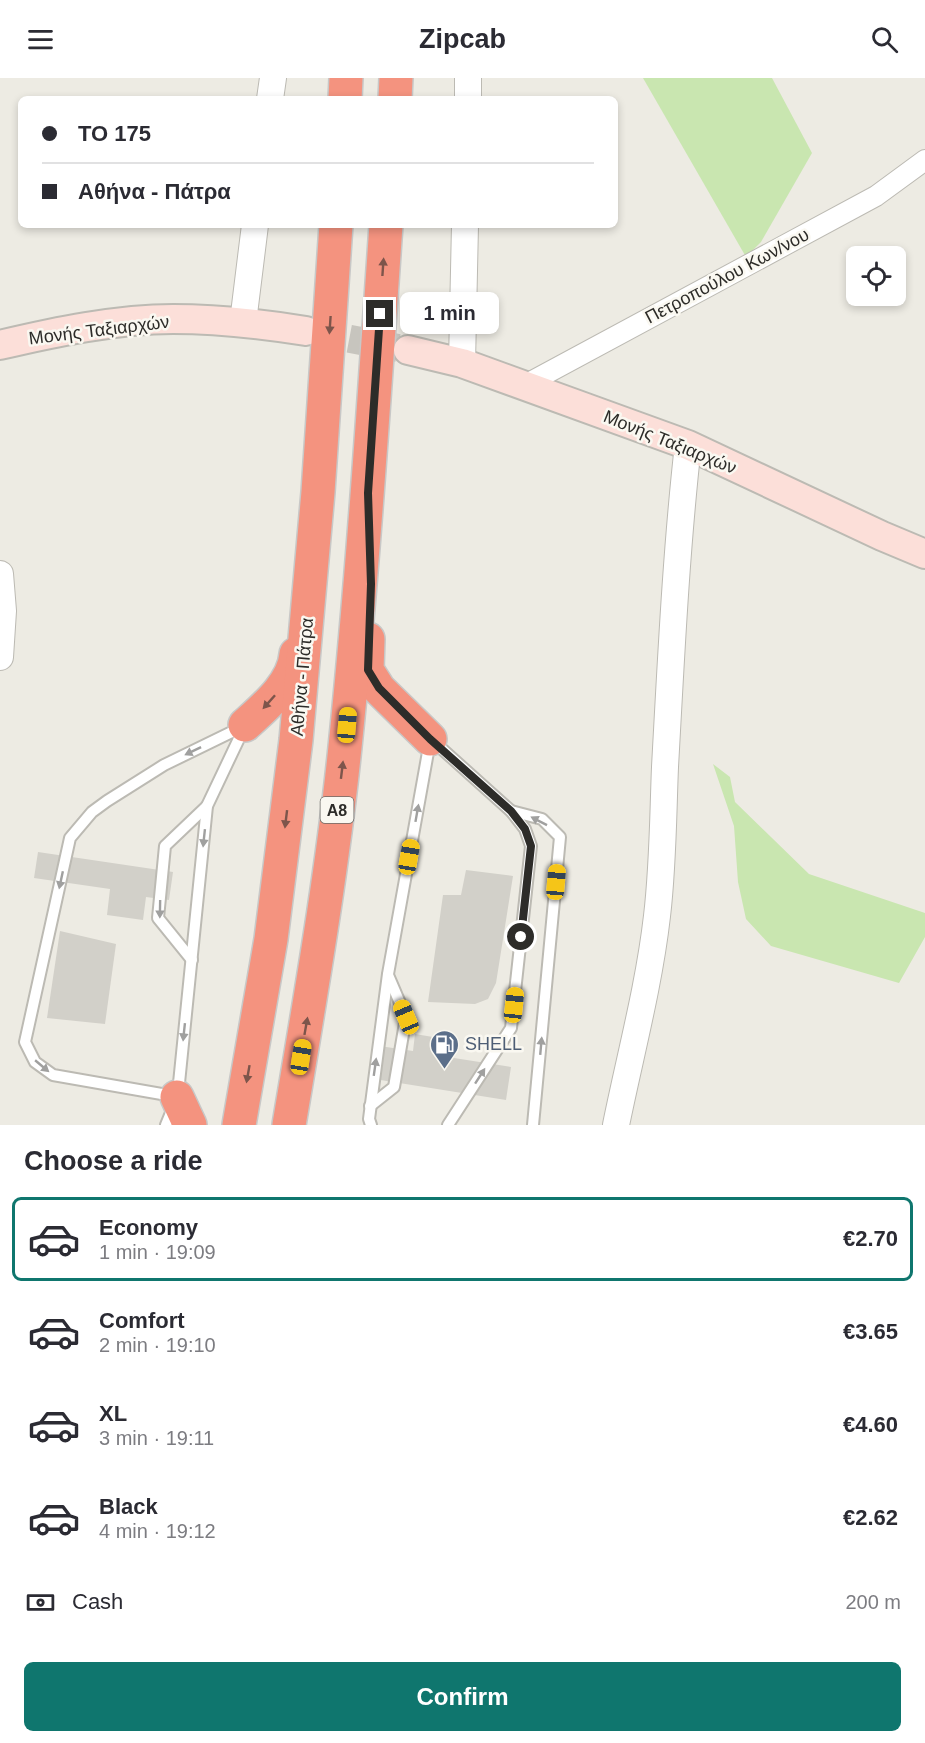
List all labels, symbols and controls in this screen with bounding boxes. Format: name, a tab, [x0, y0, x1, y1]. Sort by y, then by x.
icon: menu	[24, 23, 57, 56]
icon: search	[868, 23, 901, 56]
text: Zipcab	[419, 24, 506, 54]
text: TO 175	[78, 121, 151, 146]
text: Αθήνα - Πάτρα	[78, 179, 231, 204]
street label: Πετροπούλου Κων/νου	[642, 224, 812, 328]
map controls	[846, 246, 906, 306]
button: locate	[846, 246, 906, 306]
one-way arrow	[378, 258, 388, 277]
callout: 1 min	[401, 293, 500, 335]
route end	[366, 300, 393, 327]
text: 1 min	[423, 302, 476, 324]
street label: Μονής Ταξιαρχών	[28, 311, 170, 349]
one-way arrow	[325, 316, 334, 335]
street label: Μονής Ταξιαρχών	[601, 406, 739, 478]
street label: Αθήνα - Πάτρα	[287, 617, 317, 737]
one-way arrow	[263, 694, 276, 709]
car	[336, 706, 358, 744]
one-way arrow	[184, 747, 201, 756]
one-way arrow	[338, 761, 347, 780]
road number: Α8	[320, 797, 354, 823]
one-way arrow	[413, 803, 422, 822]
one-way arrow	[281, 810, 291, 829]
one-way arrow	[530, 816, 548, 826]
one-way arrow	[199, 829, 209, 848]
car	[397, 838, 421, 876]
car	[545, 863, 567, 901]
one-way arrow	[56, 871, 65, 890]
one-way arrow	[155, 900, 165, 919]
route start	[507, 923, 534, 950]
car	[503, 986, 525, 1024]
car	[391, 997, 421, 1037]
one-way arrow	[302, 1016, 311, 1035]
one-way arrow	[179, 1023, 189, 1042]
fuel station icon: SHELL	[428, 1028, 460, 1070]
place label: SHELL	[465, 1034, 522, 1054]
one-way arrow	[536, 1036, 546, 1055]
car	[289, 1038, 313, 1076]
one-way arrow	[371, 1058, 380, 1077]
one-way arrow	[34, 1059, 50, 1072]
one-way arrow	[243, 1065, 252, 1084]
one-way arrow	[474, 1068, 485, 1084]
text: Choose a ride	[24, 1146, 203, 1176]
icon: car	[27, 1212, 81, 1266]
text: Economy	[99, 1215, 198, 1240]
text: €2.70	[843, 1226, 898, 1251]
text: 1 min · 19:09	[99, 1241, 216, 1263]
icon: car	[27, 1305, 81, 1359]
text: Comfort	[99, 1308, 185, 1333]
text: €3.65	[843, 1319, 898, 1344]
text: 2 min · 19:10	[99, 1334, 216, 1356]
icon: car	[27, 1398, 81, 1452]
text: XL	[99, 1401, 127, 1426]
text: €4.60	[843, 1412, 898, 1437]
text: 3 min · 19:11	[99, 1427, 214, 1449]
icon: car	[27, 1491, 81, 1545]
text: Black	[99, 1494, 158, 1519]
text: €2.62	[843, 1505, 898, 1530]
text: 4 min · 19:12	[99, 1520, 216, 1542]
icon: cash	[24, 1586, 57, 1619]
text: Cash	[72, 1589, 123, 1614]
text: 200 m	[845, 1591, 901, 1613]
button: Confirm	[24, 1662, 901, 1731]

